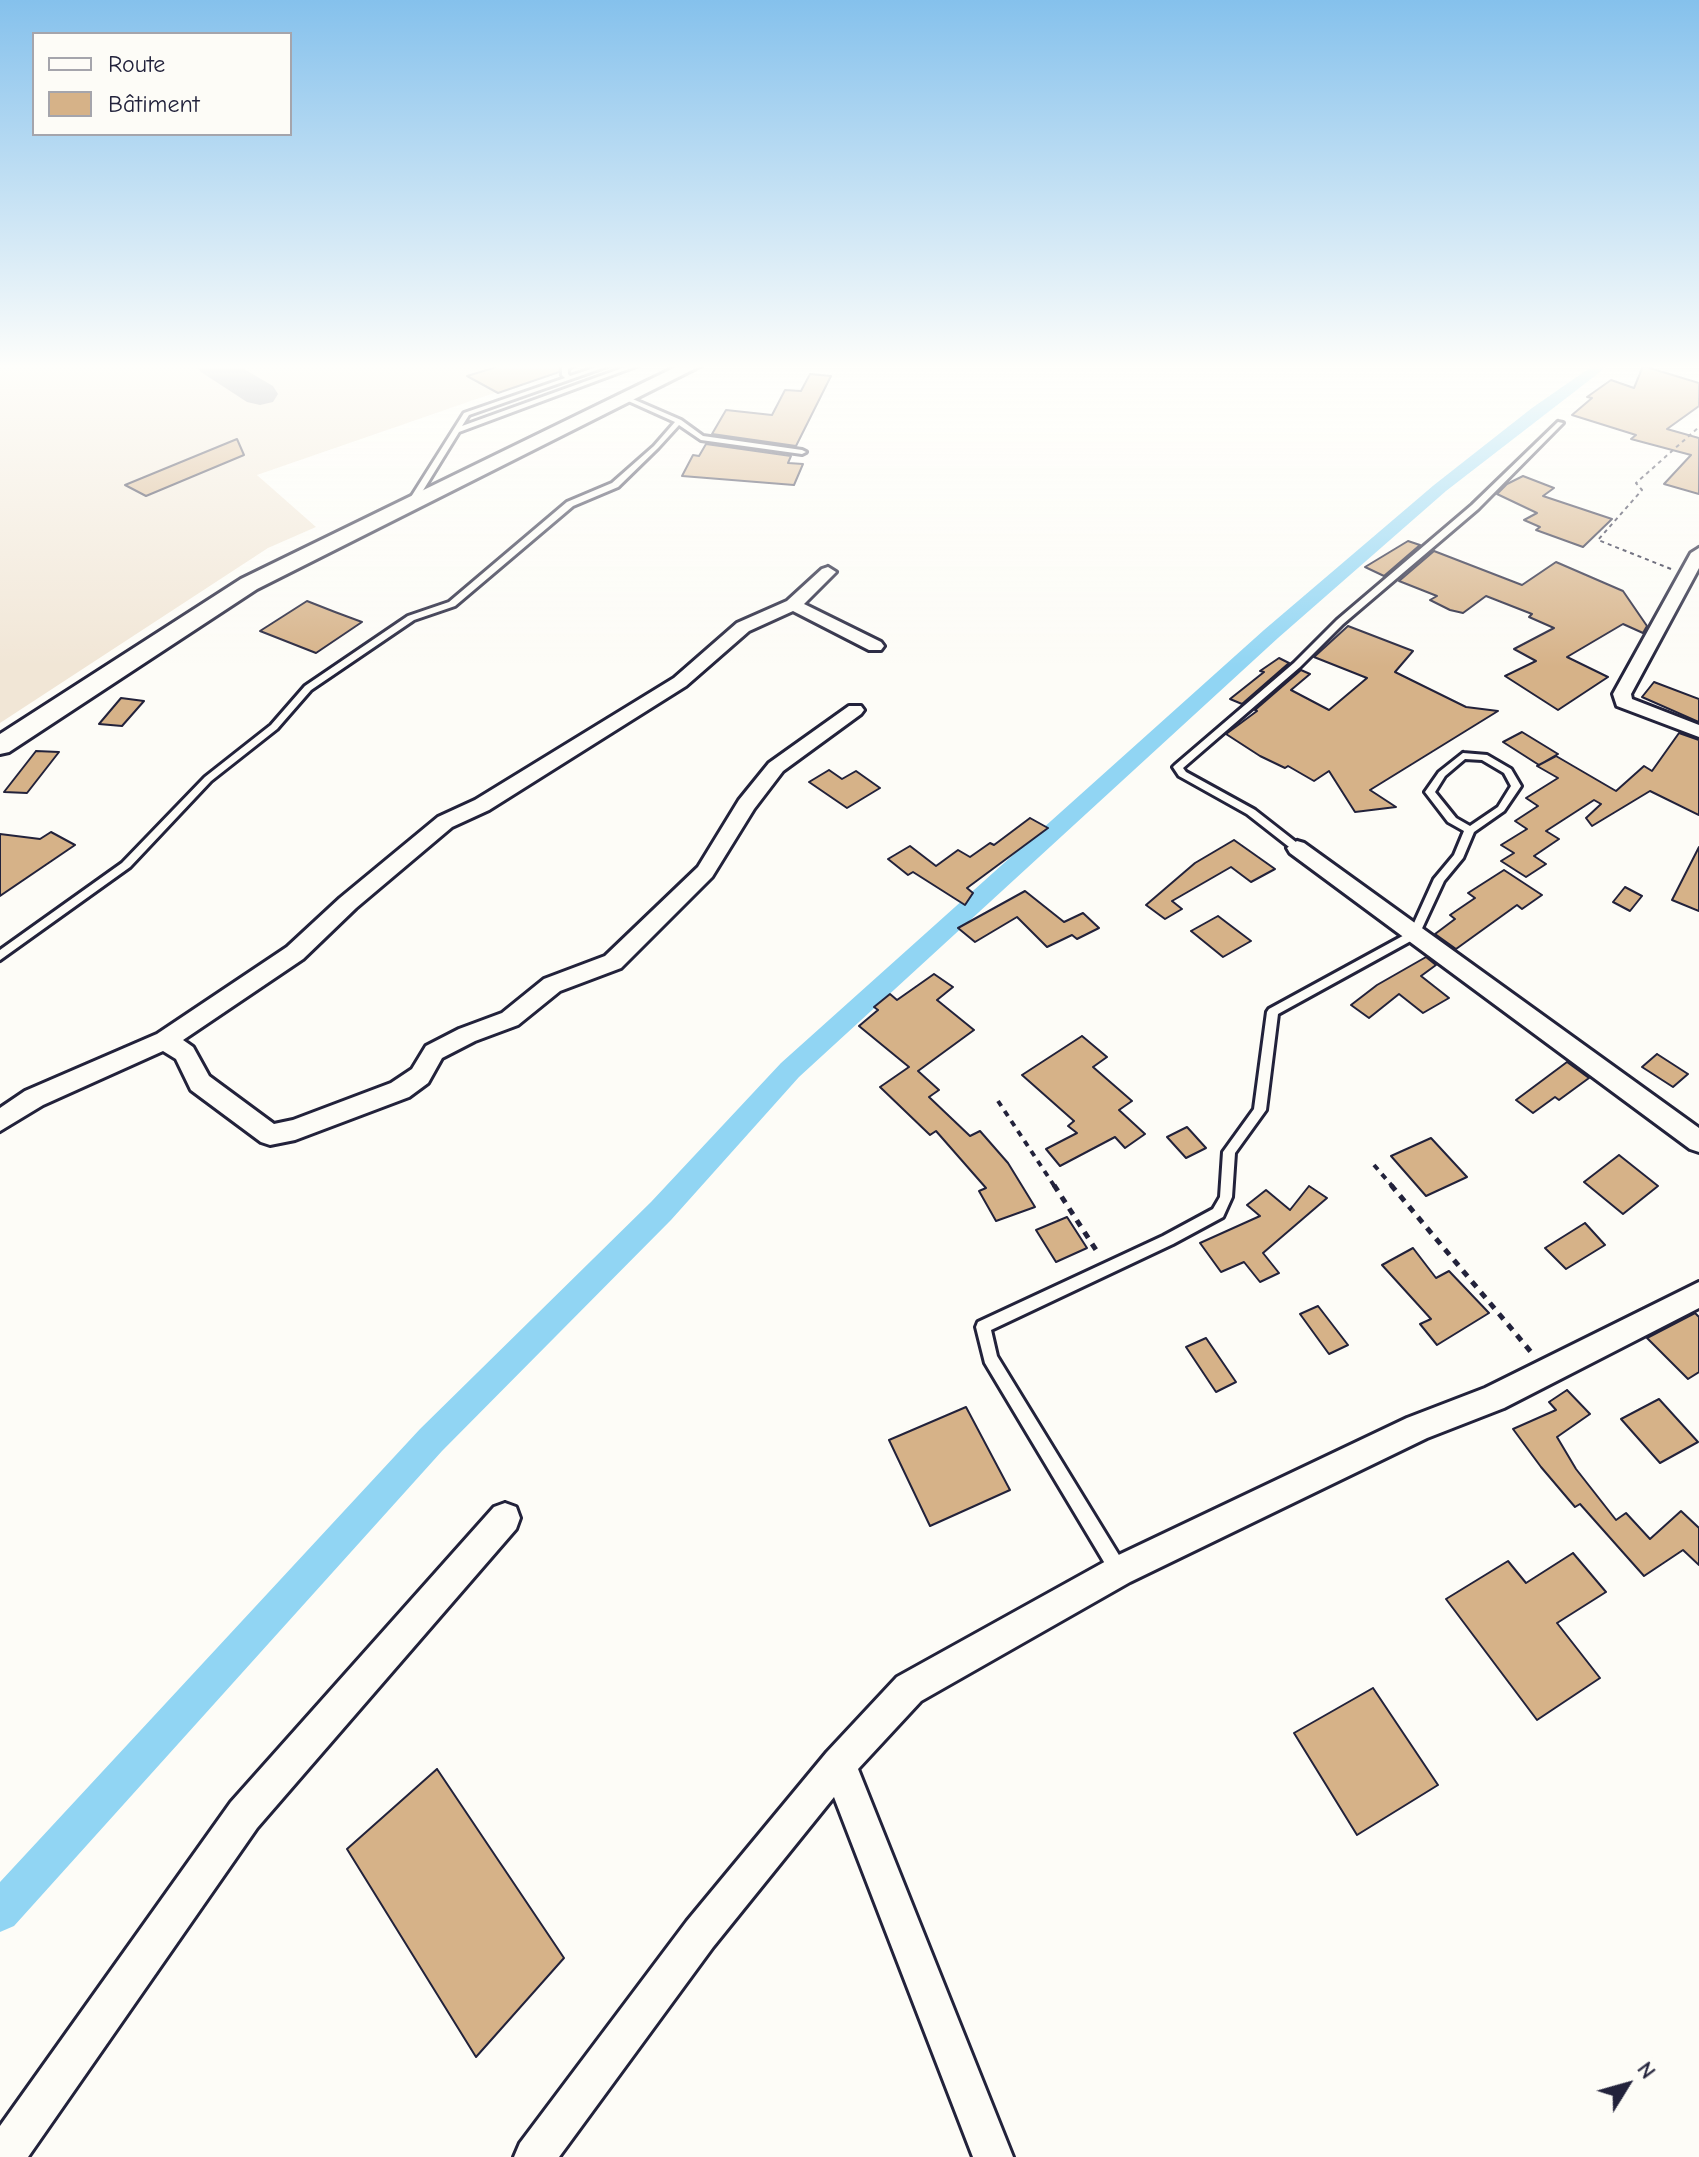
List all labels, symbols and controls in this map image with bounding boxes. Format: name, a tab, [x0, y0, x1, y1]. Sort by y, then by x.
legend	[32, 32, 292, 136]
text: Route	[108, 50, 165, 78]
text: Bâtiment	[108, 90, 200, 118]
north arrow	[1587, 2045, 1667, 2125]
text: N	[1631, 2057, 1661, 2084]

